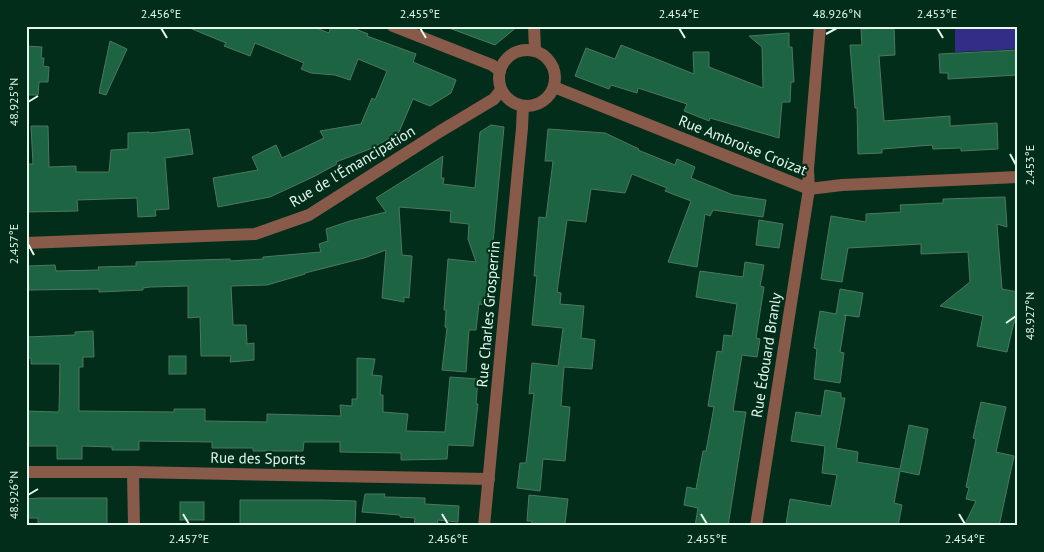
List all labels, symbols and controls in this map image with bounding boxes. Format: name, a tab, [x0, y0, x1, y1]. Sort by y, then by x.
text: 2.456°E	[141, 6, 181, 21]
text: 2.455°E	[400, 6, 440, 21]
text: 2.454°E	[659, 6, 699, 21]
text: 48.926°N	[813, 6, 861, 21]
text: 2.453°E	[917, 6, 957, 21]
text: 48.925°N	[6, 78, 21, 126]
street label: Rue Ambroise Croizat	[676, 111, 810, 179]
street label: Rue de l'Émancipation	[286, 121, 418, 211]
text: 2.453°E	[1022, 145, 1037, 185]
text: 2.457°E	[6, 224, 21, 264]
street label: Rue Charles Grosperrin	[472, 240, 504, 388]
street label: Rue Édouard Branly	[747, 291, 785, 419]
text: 48.927°N	[1022, 292, 1037, 340]
street label: Rue des Sports	[210, 448, 306, 468]
text: 48.926°N	[6, 471, 21, 519]
text: 2.457°E	[169, 531, 209, 546]
text: 2.456°E	[428, 531, 468, 546]
text: 2.455°E	[687, 531, 727, 546]
text: 2.454°E	[945, 531, 985, 546]

